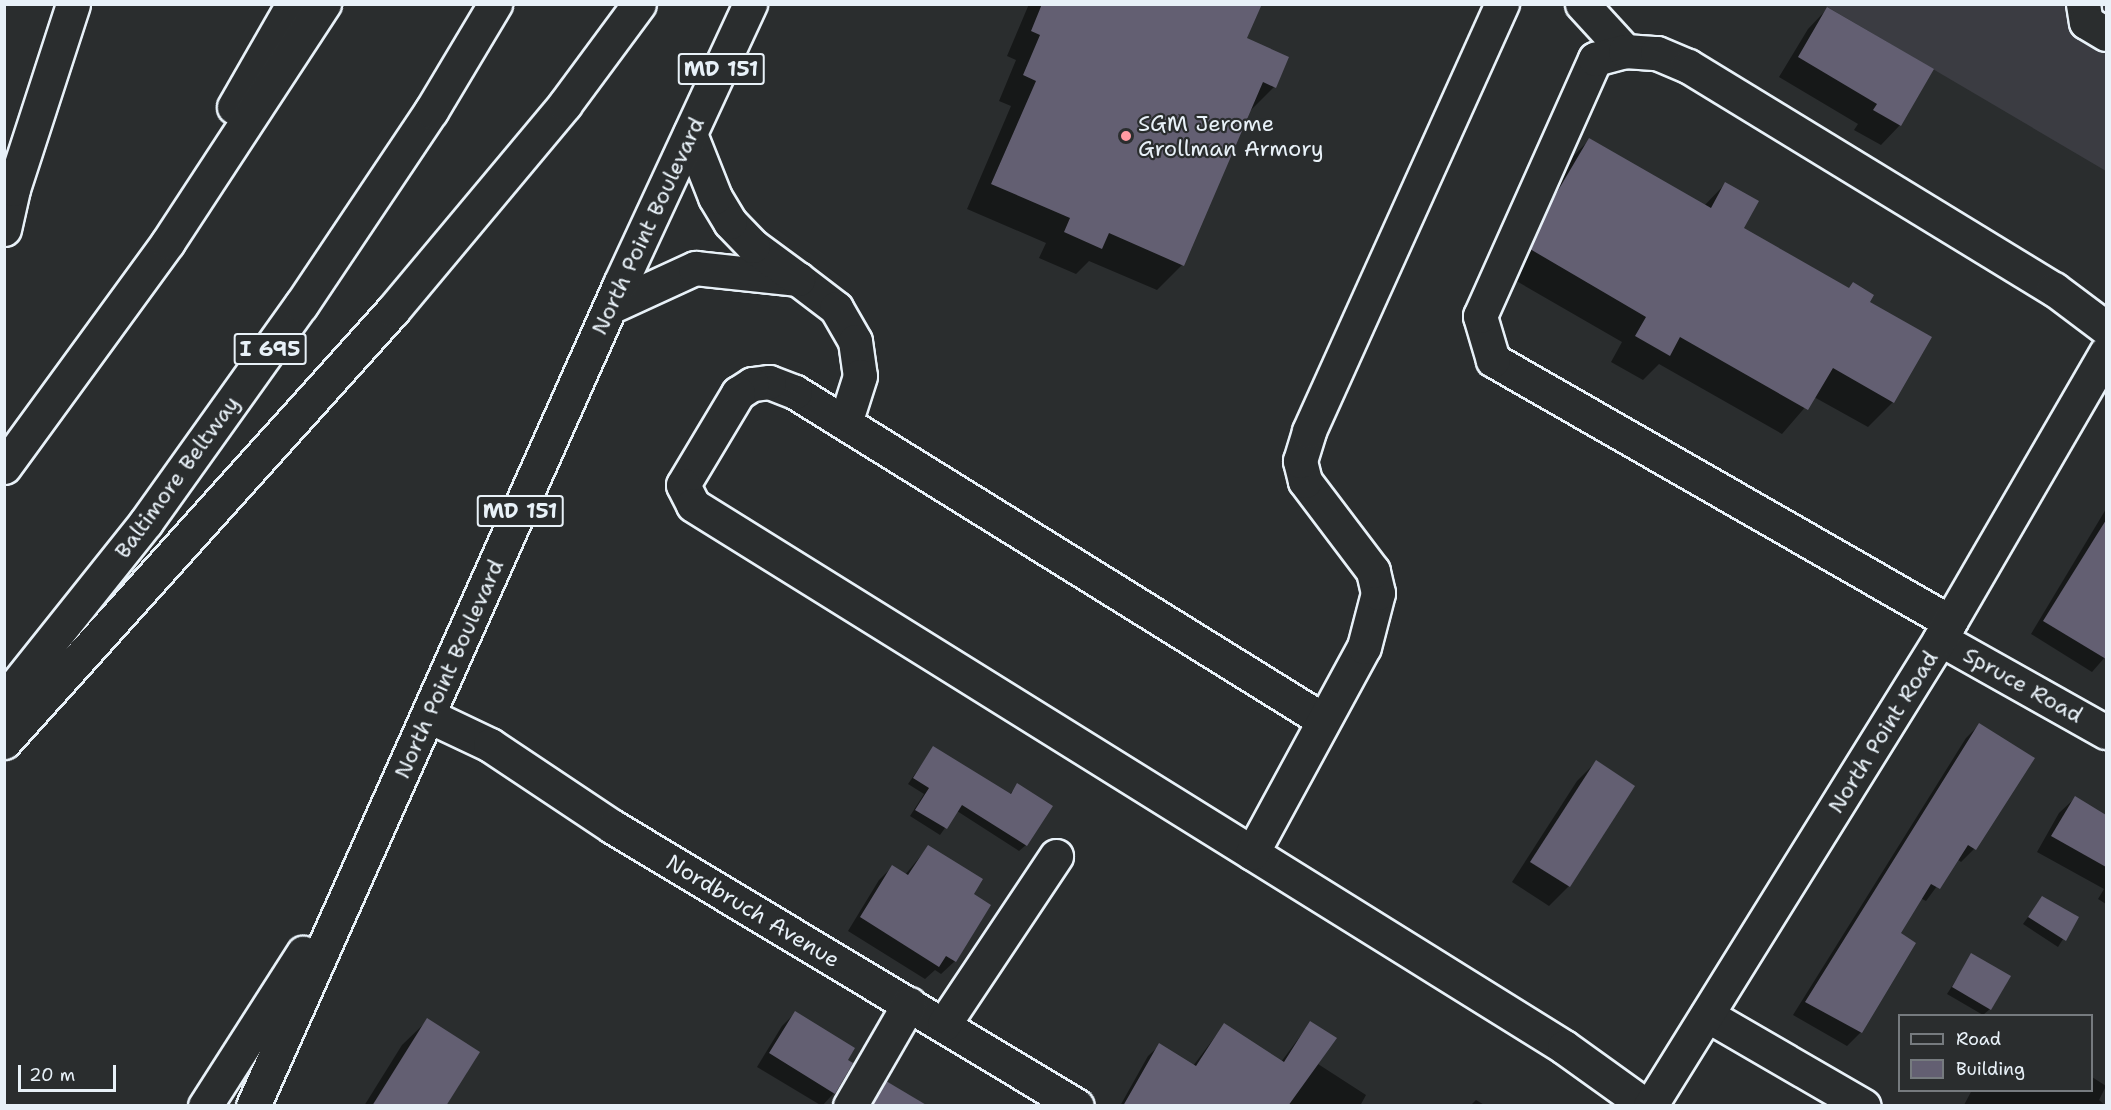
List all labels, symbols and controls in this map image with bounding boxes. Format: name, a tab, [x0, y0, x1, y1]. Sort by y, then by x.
road number: MD 151	[678, 51, 764, 87]
place label: SGM Jerome Grollman Armory	[1138, 110, 1324, 162]
street label: North Point Boulevard	[586, 113, 710, 339]
marker: SGM Jerome Grollman Armory	[1119, 129, 1133, 143]
road number: I 695	[232, 331, 308, 367]
street label: Baltimore Beltway	[109, 391, 245, 563]
road number: MD 151	[476, 493, 564, 529]
street label: North Point Boulevard	[389, 555, 509, 783]
street label: Spruce Road	[1959, 641, 2087, 729]
street label: North Point Road	[1822, 646, 1944, 818]
street label: Nordbruch Avenue	[662, 849, 844, 973]
legend	[1898, 1014, 2093, 1092]
text: Road	[1956, 1027, 2001, 1051]
scale bar	[21, 1053, 118, 1091]
text: Building	[1956, 1057, 2025, 1081]
text: 20 m	[29, 1063, 75, 1087]

